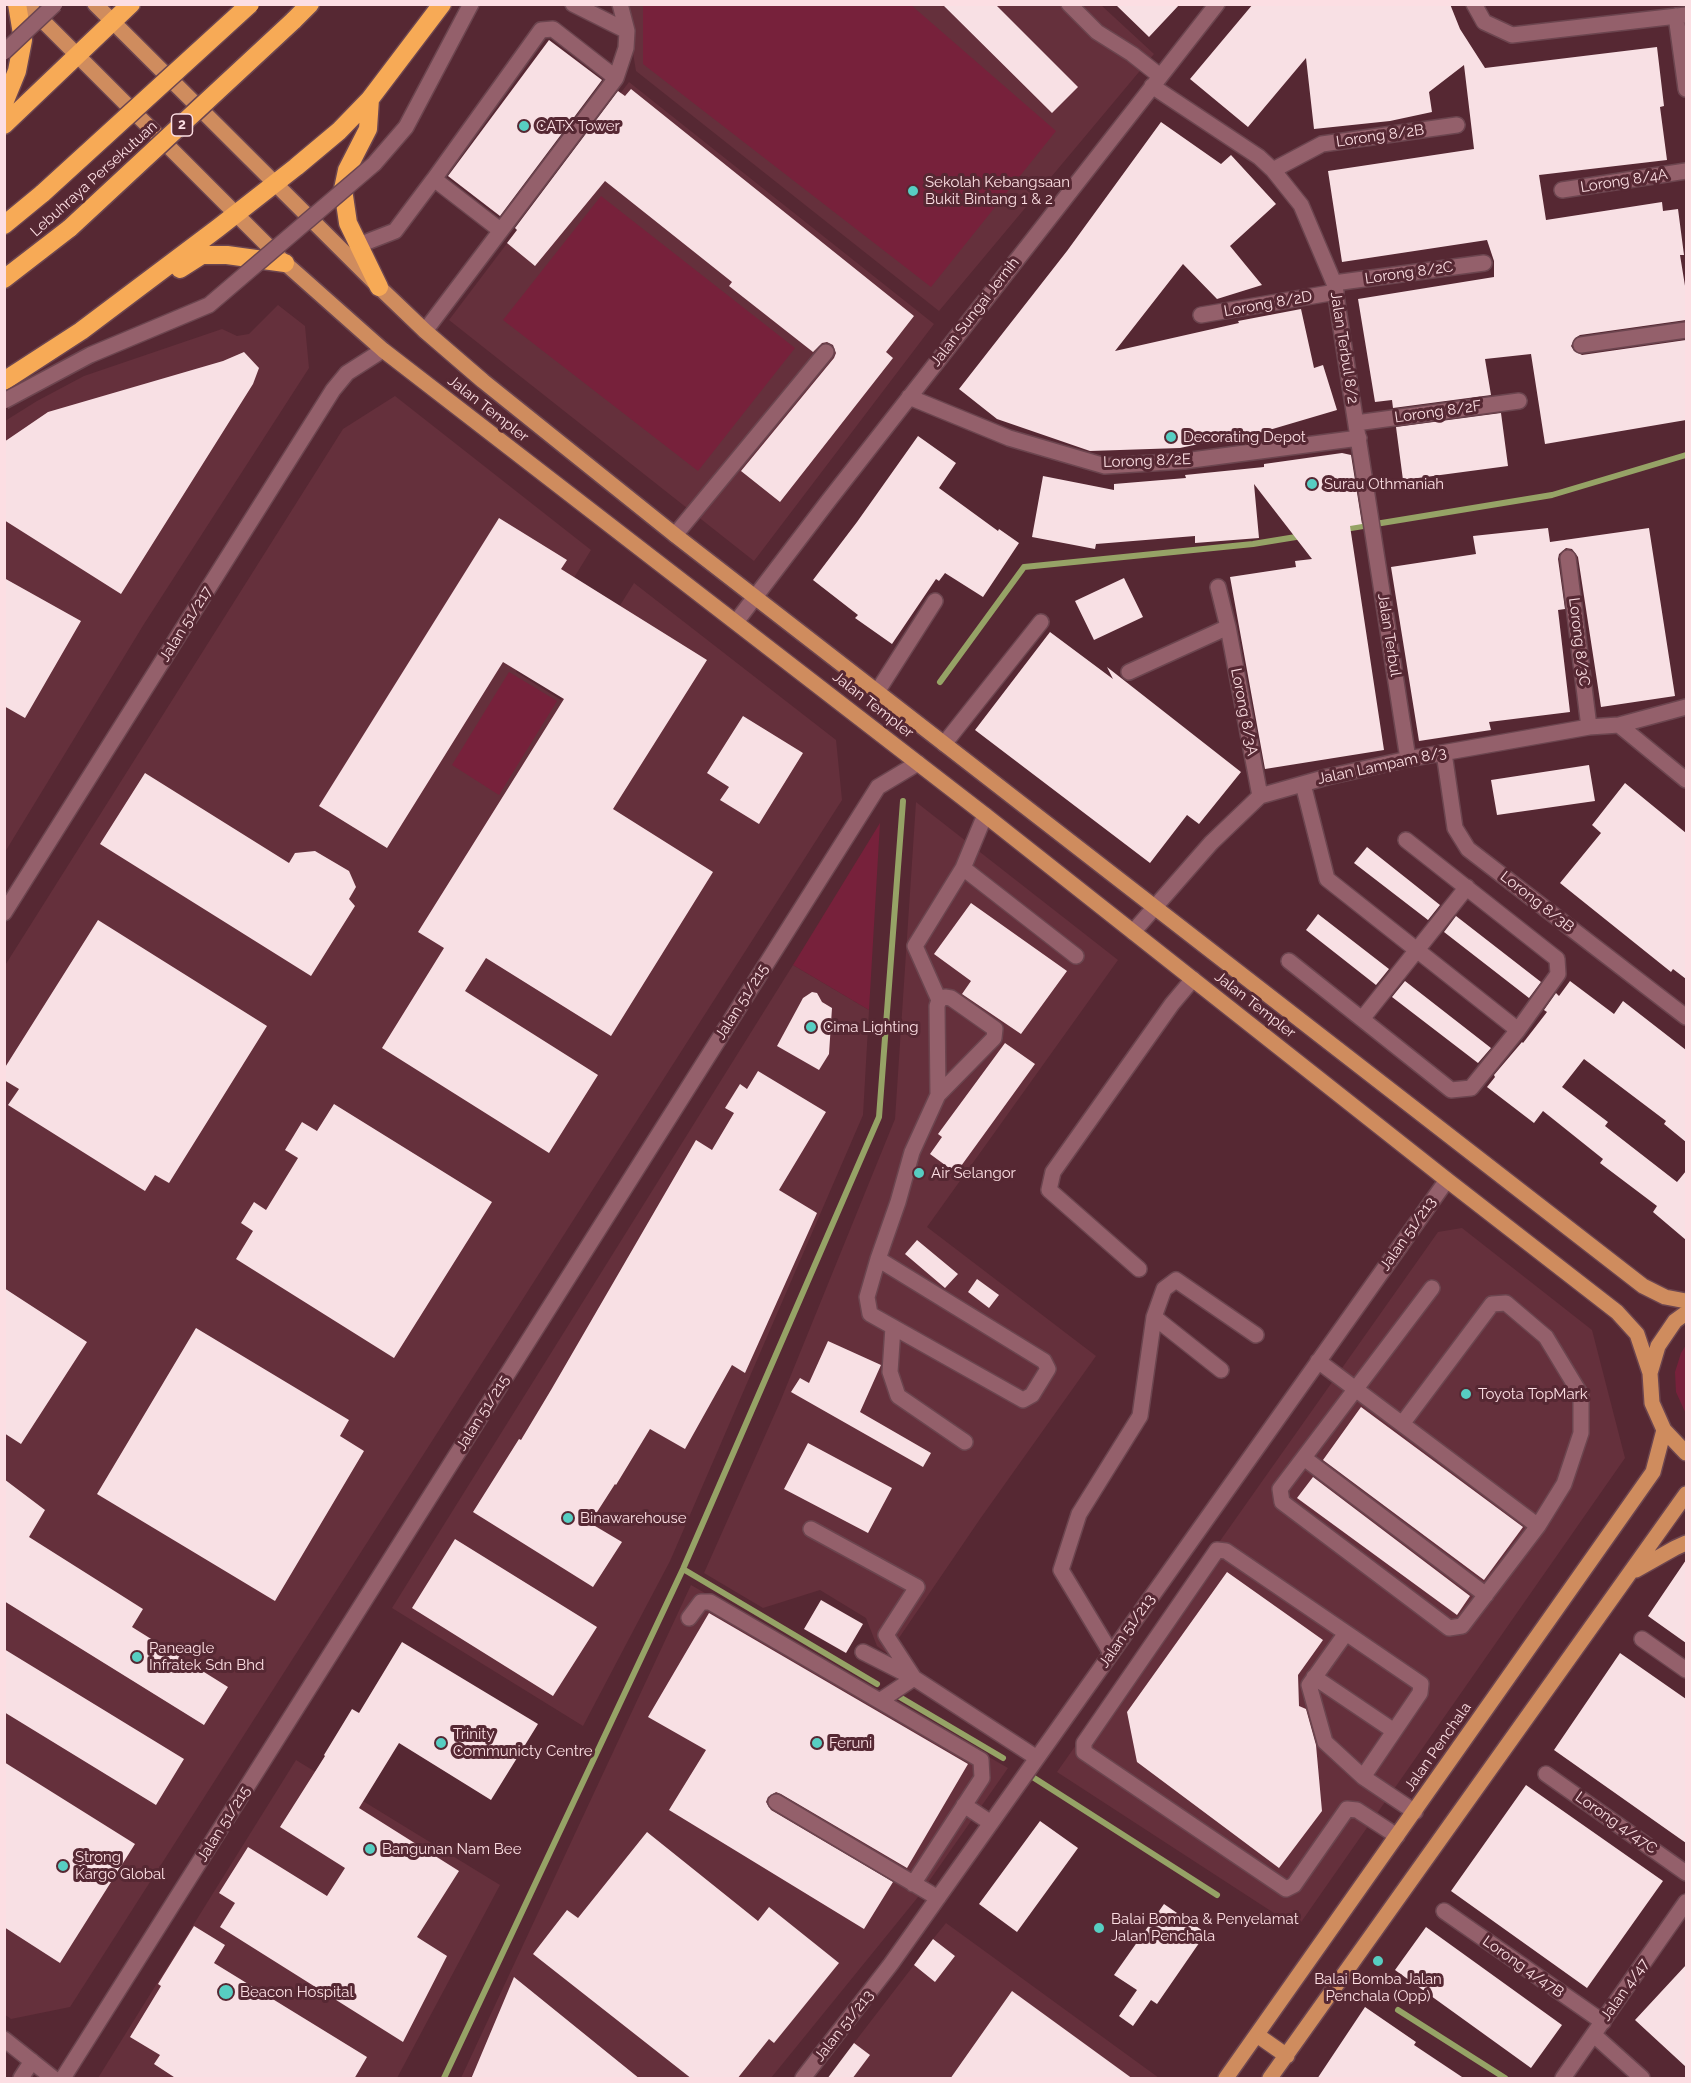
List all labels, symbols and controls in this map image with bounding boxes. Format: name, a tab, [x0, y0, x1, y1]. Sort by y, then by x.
road number: 2	[172, 114, 192, 136]
street label: Lebuhraya Persekutuan	[27, 117, 161, 241]
place label: CATX Tower	[536, 117, 620, 135]
marker: CATX Tower	[517, 119, 531, 133]
street label: Lorong 8/2B	[1335, 121, 1425, 151]
street label: Lorong 8/4A	[1579, 165, 1669, 197]
place label: Sekolah Kebangsaan Bukit Bintang 1 & 2	[925, 173, 1070, 208]
marker: Sekolah Kebangsaan Bukit Bintang 1 & 2	[906, 184, 920, 198]
street label: Jalan Sungai Jernih	[927, 254, 1023, 370]
street label: Lorong 8/2C	[1364, 258, 1454, 288]
street label: Lorong 8/2D	[1222, 287, 1314, 321]
street label: Jalan Terbul 8/2	[1326, 291, 1362, 405]
street label: Jalan Templer	[444, 372, 532, 446]
street label: Lorong 8/2F	[1393, 397, 1483, 427]
place label: Decorating Depot	[1183, 428, 1306, 446]
marker: Decorating Depot	[1164, 430, 1178, 444]
street label: Lorong 8/2E	[1103, 450, 1191, 472]
place label: Surau Othmaniah	[1324, 475, 1444, 493]
marker: Surau Othmaniah	[1305, 477, 1319, 491]
street label: Jalan 51/217	[156, 583, 216, 665]
street label: Jalan Terbul	[1374, 592, 1404, 678]
street label: Lorong 8/3C	[1565, 597, 1593, 687]
street label: Lorong 8/3A	[1227, 667, 1261, 757]
street label: Jalan Templer	[829, 668, 917, 742]
street label: Jalan Lampam 8/3	[1316, 744, 1448, 788]
street label: Lorong 8/3B	[1496, 868, 1578, 936]
street label: Jalan 51/215	[712, 961, 772, 1043]
street label: Jalan Templer	[1211, 968, 1299, 1042]
place label: Cima Lighting	[823, 1018, 919, 1036]
marker: Cima Lighting	[804, 1020, 818, 1034]
place label: Air Selangor	[931, 1164, 1016, 1182]
marker: Air Selangor	[912, 1166, 926, 1180]
street label: Jalan 51/213	[1376, 1194, 1440, 1274]
street label: Jalan 51/215	[453, 1372, 513, 1454]
place label: Toyota TopMark	[1478, 1385, 1588, 1403]
marker: Toyota TopMark	[1459, 1387, 1473, 1401]
place label: Binawarehouse	[580, 1509, 687, 1527]
marker: Binawarehouse	[561, 1511, 575, 1525]
street label: Jalan 51/213	[1095, 1591, 1159, 1671]
place label: Paneagle Infratek Sdn Bhd	[149, 1639, 264, 1674]
marker: Paneagle Infratek Sdn Bhd	[130, 1650, 144, 1664]
street label: Jalan Penchala	[1401, 1699, 1475, 1795]
place label: Trinity Communicty Centre	[453, 1725, 593, 1760]
place label: Feruni	[829, 1734, 872, 1752]
marker: Trinity Communicty Centre	[434, 1736, 448, 1750]
marker: Feruni	[810, 1736, 824, 1750]
street label: Jalan 51/215	[194, 1783, 254, 1865]
street label: Lorong 4/47C	[1572, 1788, 1660, 1858]
place label: Bangunan Nam Bee	[382, 1840, 521, 1858]
marker: Bangunan Nam Bee	[363, 1842, 377, 1856]
place label: Strong Kargo Global	[75, 1848, 165, 1883]
marker: Strong Kargo Global	[56, 1859, 70, 1873]
place label: Balai Bomba & Penyelamat Jalan Penchala	[1111, 1910, 1299, 1945]
marker: Balai Bomba & Penyelamat Jalan Penchala	[1092, 1921, 1106, 1935]
street label: Lorong 4/47B	[1479, 1932, 1567, 2002]
marker: Balai Bomba Jalan Penchala (Opp)	[1371, 1954, 1385, 1968]
street label: Jalan 4/47	[1597, 1955, 1653, 2025]
place label: Balai Bomba Jalan Penchala (Opp)	[1314, 1970, 1442, 2005]
marker: Beacon Hospital	[217, 1983, 235, 2001]
place label: Beacon Hospital	[240, 1983, 354, 2001]
street label: Jalan 51/213	[811, 1987, 877, 2065]

